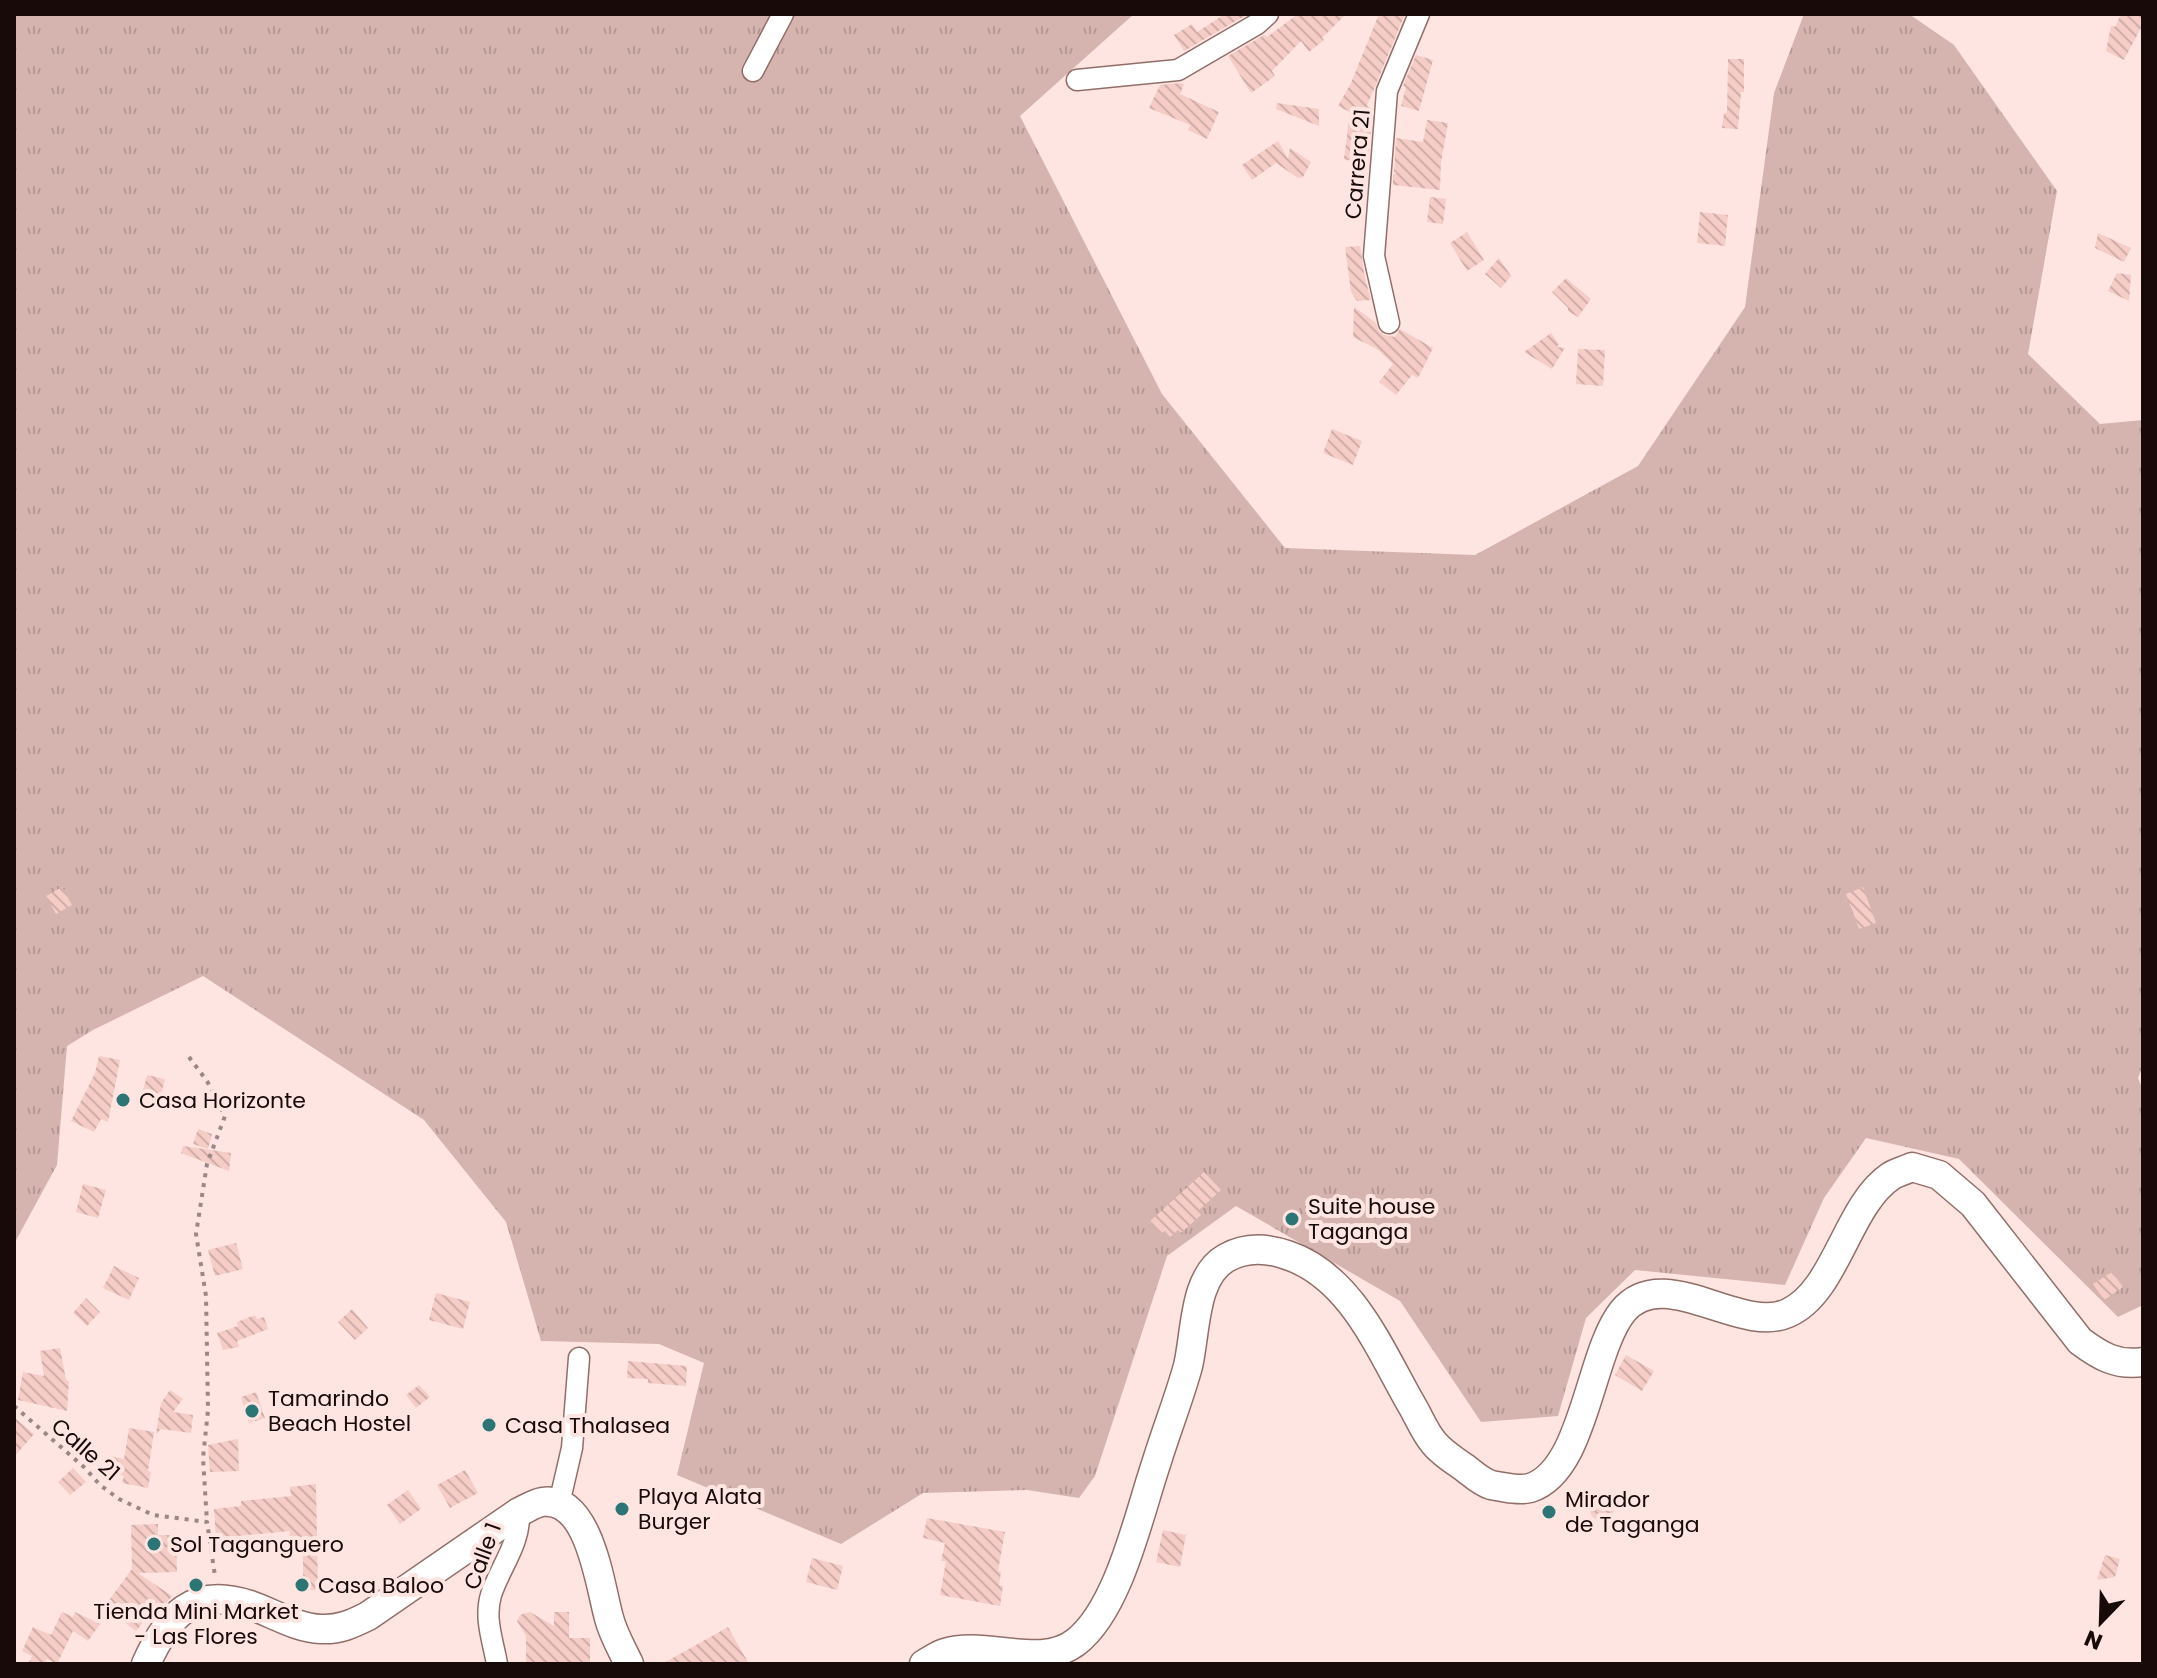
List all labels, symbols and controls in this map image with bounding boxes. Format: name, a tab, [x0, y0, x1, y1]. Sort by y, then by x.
street label: Carrera 21	[1337, 108, 1378, 220]
place label: Casa Horizonte	[139, 1085, 306, 1116]
marker: Casa Horizonte	[114, 1091, 132, 1109]
place label: Suite house Taganga	[1308, 1191, 1435, 1247]
marker: Suite house Taganga	[1283, 1210, 1301, 1228]
place label: Tamarindo Beach Hostel	[268, 1383, 411, 1439]
marker: Tamarindo Beach Hostel	[243, 1402, 261, 1420]
place label: Casa Thalasea	[505, 1410, 670, 1441]
street label: Calle 21	[45, 1411, 127, 1488]
marker: Casa Thalasea	[480, 1416, 498, 1434]
place label: Playa Alata Burger	[638, 1481, 762, 1537]
place label: Mirador de Taganga	[1565, 1484, 1700, 1540]
marker: Playa Alata Burger	[613, 1500, 631, 1518]
marker: Mirador de Taganga	[1540, 1503, 1558, 1521]
street label: Calle 1	[456, 1518, 509, 1594]
place label: Sol Taganguero	[170, 1529, 344, 1560]
marker: Sol Taganguero	[145, 1535, 163, 1553]
place label: Casa Baloo	[318, 1570, 444, 1601]
marker: Tienda Mini Market - Las Flores	[187, 1576, 205, 1594]
marker: Casa Baloo	[293, 1576, 311, 1594]
north arrow	[2061, 1582, 2141, 1662]
place label: Tienda Mini Market - Las Flores	[93, 1596, 299, 1652]
text: N	[2080, 1622, 2107, 1657]

